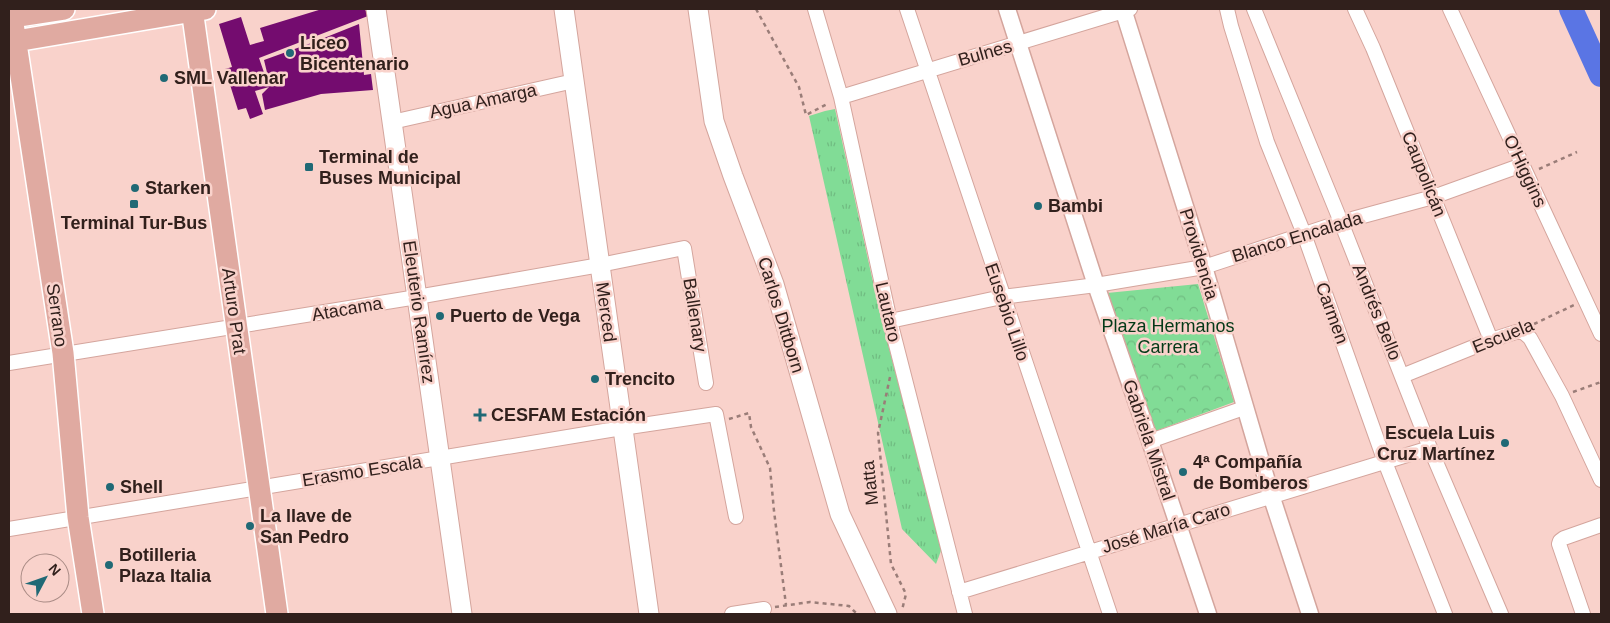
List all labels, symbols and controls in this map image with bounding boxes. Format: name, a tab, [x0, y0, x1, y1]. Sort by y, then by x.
place label: Liceo Bicentenario	[300, 33, 409, 74]
street label: Bulnes	[956, 36, 1014, 70]
marker: Liceo Bicentenario	[284, 47, 296, 59]
place label: SML Vallenar	[174, 68, 286, 88]
marker: SML Vallenar	[158, 72, 170, 84]
street label: Agua Amarga	[428, 80, 539, 122]
street label: Caupolicán	[1398, 129, 1450, 219]
street label: O'Higgins	[1500, 132, 1550, 210]
place label: Terminal de Buses Municipal	[319, 147, 461, 188]
marker: Terminal de Buses Municipal	[303, 161, 315, 173]
place label: Starken	[145, 178, 211, 198]
marker: Starken	[129, 182, 141, 194]
place label: Bambi	[1048, 196, 1103, 216]
marker: Terminal Tur-Bus	[128, 198, 140, 210]
marker: Bambi	[1032, 200, 1044, 212]
street label: Providencia	[1176, 206, 1223, 303]
street label: Blanco Encalada	[1229, 207, 1365, 266]
place label: Terminal Tur-Bus	[61, 213, 207, 233]
street label: Eleuterio Ramírez	[399, 239, 439, 385]
street label: Carlos Dittborn	[754, 255, 808, 375]
street label: Eusebio Lillo	[981, 260, 1033, 364]
street label: Andrés Bello	[1349, 261, 1405, 363]
street label: Arturo Prat	[218, 267, 250, 355]
street label: Ballenary	[679, 276, 711, 354]
street label: Carmen	[1312, 279, 1352, 347]
street label: Lautaro	[871, 280, 905, 344]
street label: Merced	[592, 281, 620, 343]
street label: Serrano	[43, 282, 71, 348]
street label: Atacama	[310, 293, 385, 325]
place label: Puerto de Vega	[450, 306, 581, 326]
marker: Puerto de Vega	[434, 310, 446, 322]
street label: Escuela	[1470, 314, 1537, 357]
park label: Plaza Hermanos Carrera	[1101, 316, 1235, 357]
place label: Trencito	[605, 369, 675, 389]
marker: Trencito	[589, 373, 601, 385]
street label: Gabriela Mistral	[1119, 377, 1179, 503]
place label: CESFAM Estación	[491, 405, 646, 425]
marker: CESFAM Estación	[473, 408, 487, 422]
place label: Escuela Luis Cruz Martínez	[1377, 423, 1495, 464]
marker: Escuela Luis Cruz Martínez	[1499, 437, 1511, 449]
street label: Erasmo Escala	[301, 452, 424, 490]
place label: 4ª Compañía de Bomberos	[1193, 452, 1308, 493]
street label: Matta	[858, 459, 882, 506]
marker: 4ª Compañía de Bomberos	[1177, 466, 1189, 478]
place label: Shell	[120, 477, 163, 497]
marker: Shell	[104, 481, 116, 493]
street label: José María Caro	[1099, 499, 1233, 557]
place label: La llave de San Pedro	[260, 506, 352, 547]
marker: La llave de San Pedro	[244, 520, 256, 532]
place label: Botilleria Plaza Italia	[119, 545, 212, 586]
north arrow	[20, 553, 70, 603]
marker: Botilleria Plaza Italia	[103, 559, 115, 571]
text: N	[45, 560, 64, 579]

